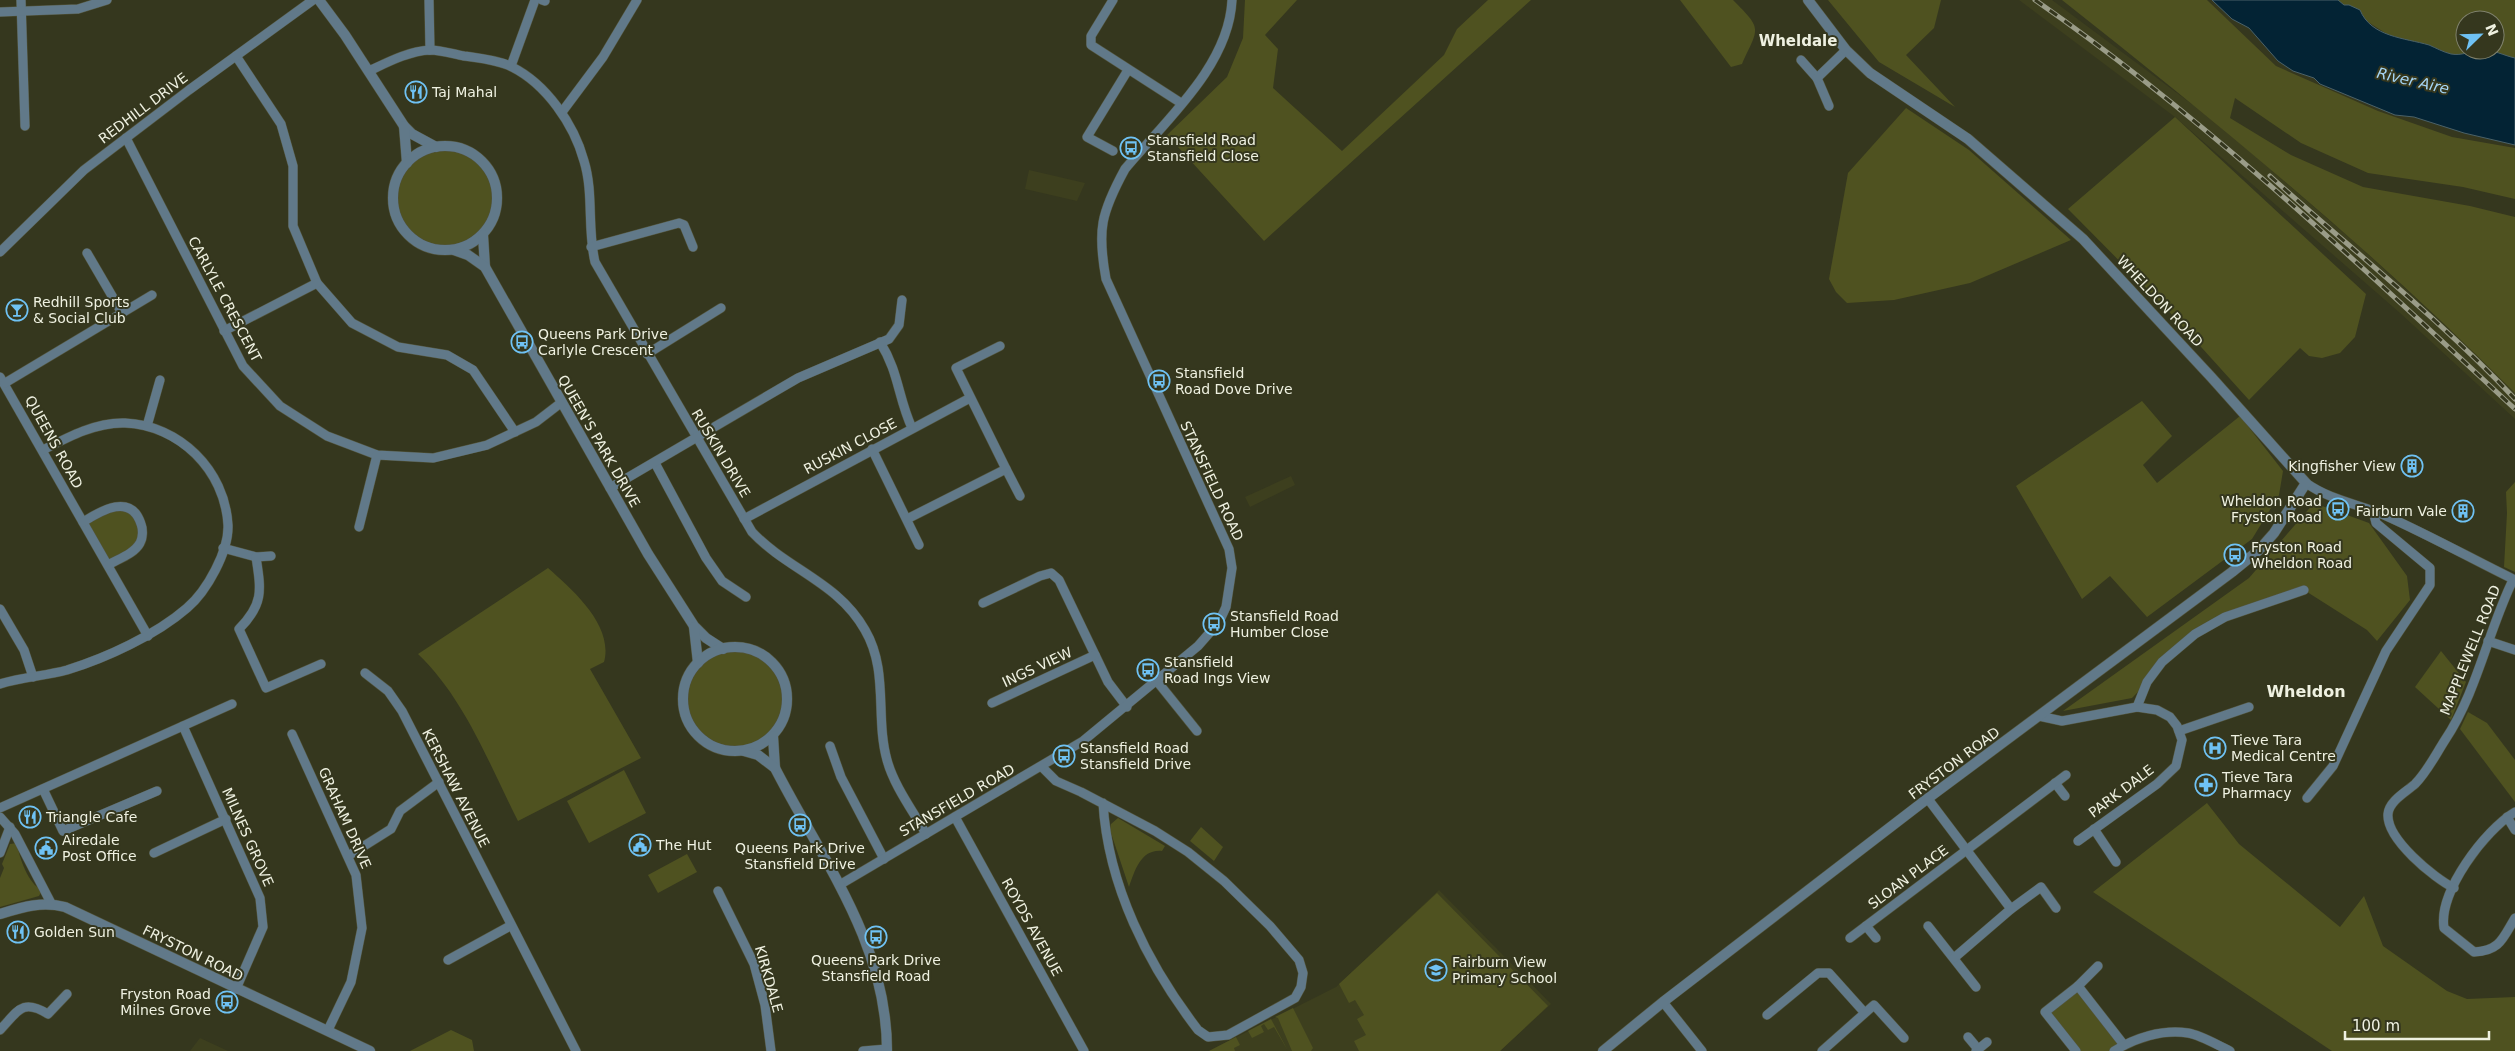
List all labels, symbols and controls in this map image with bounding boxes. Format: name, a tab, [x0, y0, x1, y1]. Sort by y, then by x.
north arrow	[2455, 10, 2505, 60]
text: N	[2482, 21, 2502, 38]
district label: Wheldale	[1759, 32, 1837, 50]
water label: River Aire	[2375, 64, 2451, 98]
street label: REDHILL DRIVE	[95, 69, 191, 147]
restaurant icon: Taj Mahal	[404, 80, 428, 104]
place label: Taj Mahal	[431, 84, 497, 100]
place label: Stansfield Road Stansfield Close	[1147, 132, 1259, 164]
bus stop icon: Stansfield Road Stansfield Close	[1119, 136, 1143, 160]
street label: CARLYLE CRESCENT	[185, 234, 265, 365]
street label: WHELDON ROAD	[2114, 252, 2206, 350]
place label: Redhill Sports & Social Club	[33, 294, 129, 326]
bar icon: Redhill Sports & Social Club	[5, 298, 29, 322]
place label: Queens Park Drive Carlyle Crescent	[538, 326, 668, 358]
bus stop icon: Queens Park Drive Carlyle Crescent	[510, 330, 534, 354]
place label: Stansfield Road Dove Drive	[1175, 365, 1293, 397]
bus stop icon: Stansfield Road Dove Drive	[1147, 369, 1171, 393]
street label: QUEEN'S PARK DRIVE	[555, 372, 643, 510]
street label: QUEENS ROAD	[22, 393, 86, 491]
street label: RUSKIN DRIVE	[688, 406, 754, 500]
street label: RUSKIN CLOSE	[801, 415, 899, 477]
street label: STANSFIELD ROAD	[1177, 419, 1247, 543]
building icon: Kingfisher View	[2400, 454, 2424, 478]
place label: Kingfisher View	[2288, 458, 2396, 474]
place label: Wheldon Road Fryston Road	[2221, 493, 2322, 525]
bus stop icon: Wheldon Road Fryston Road	[2326, 497, 2350, 521]
building icon: Fairburn Vale	[2451, 499, 2475, 523]
place label: Fairburn Vale	[2356, 503, 2447, 519]
place label: Fryston Road Wheldon Road	[2251, 539, 2352, 571]
bus stop icon: Fryston Road Wheldon Road	[2223, 543, 2247, 567]
street label: MAPPLEWELL ROAD	[2437, 583, 2503, 717]
place label: Stansfield Road Humber Close	[1230, 608, 1339, 640]
bus stop icon: Stansfield Road Humber Close	[1202, 612, 1226, 636]
street label: INGS VIEW	[1000, 644, 1075, 690]
place label: Stansfield Road Ings View	[1164, 654, 1270, 686]
bus stop icon: Stansfield Road Ings View	[1136, 658, 1160, 682]
district label: Wheldon	[2266, 682, 2346, 701]
street label: FRYSTON ROAD	[1905, 724, 2003, 802]
street label: KERSHAW AVENUE	[419, 726, 493, 850]
place label: Tieve Tara Medical Centre	[2230, 732, 2336, 764]
hospital icon: Tieve Tara Medical Centre	[2203, 736, 2227, 760]
place label: Stansfield Road Stansfield Drive	[1080, 740, 1191, 772]
bus stop icon: Stansfield Road Stansfield Drive	[1052, 744, 1076, 768]
street label: STANSFIELD ROAD	[897, 761, 1017, 839]
street label: PARK DALE	[2085, 761, 2157, 821]
street label: GRAHAM DRIVE	[315, 765, 375, 871]
place label: Tieve Tara Pharmacy	[2221, 769, 2293, 801]
pharmacy icon: Tieve Tara Pharmacy	[2194, 773, 2218, 797]
street label: MILNES GROVE	[219, 785, 277, 889]
restaurant icon: Triangle Cafe	[18, 805, 42, 829]
place label: Triangle Cafe	[45, 809, 137, 825]
bus stop icon: Queens Park Drive Stansfield Drive	[788, 813, 812, 837]
place label: Airedale Post Office	[62, 832, 137, 864]
public building icon: The Hut	[628, 833, 652, 857]
public building icon: Airedale Post Office	[34, 836, 58, 860]
place label: The Hut	[655, 837, 712, 853]
place label: Queens Park Drive Stansfield Drive	[735, 840, 865, 872]
street label: SLOAN PLACE	[1865, 842, 1951, 912]
street label: ROYDS AVENUE	[999, 875, 1065, 979]
restaurant icon: Golden Sun	[6, 920, 30, 944]
street label: FRYSTON ROAD	[140, 922, 246, 984]
place label: Golden Sun	[34, 924, 115, 940]
bus stop icon: Queens Park Drive Stansfield Road	[864, 925, 888, 949]
street label: KIRKDALE	[752, 944, 786, 1014]
place label: Queens Park Drive Stansfield Road	[811, 952, 941, 984]
place label: Fairburn View Primary School	[1452, 954, 1557, 986]
school or university icon: Fairburn View Primary School	[1424, 958, 1448, 982]
place label: Fryston Road Milnes Grove	[120, 986, 211, 1018]
bus stop icon: Fryston Road Milnes Grove	[215, 990, 239, 1014]
scale bar	[2345, 1008, 2489, 1040]
text: 100 m	[2352, 1017, 2400, 1035]

